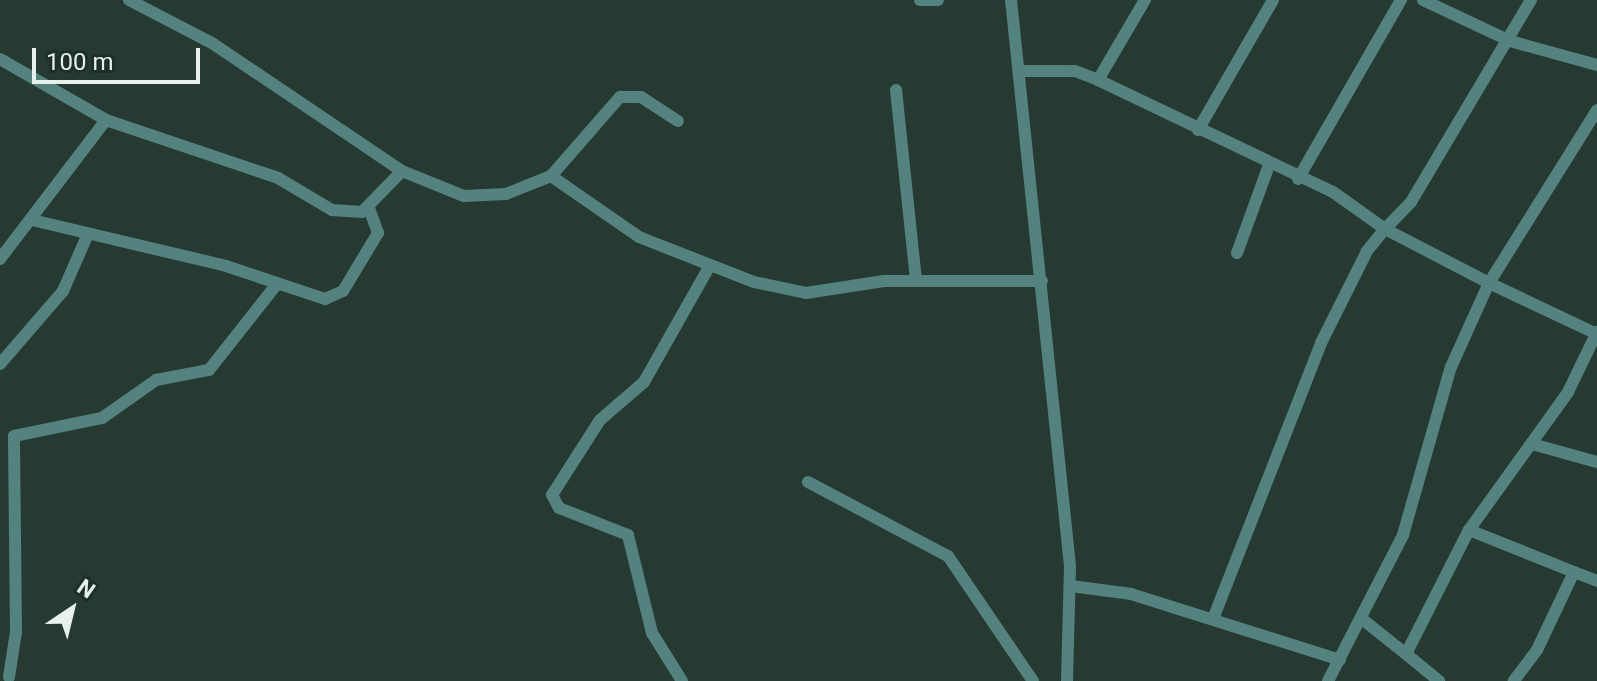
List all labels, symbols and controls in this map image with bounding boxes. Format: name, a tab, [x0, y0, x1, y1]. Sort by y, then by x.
scale bar	[36, 32, 204, 82]
text: 100 m	[46, 48, 113, 76]
north arrow	[32, 569, 112, 649]
text: N	[73, 574, 100, 604]

